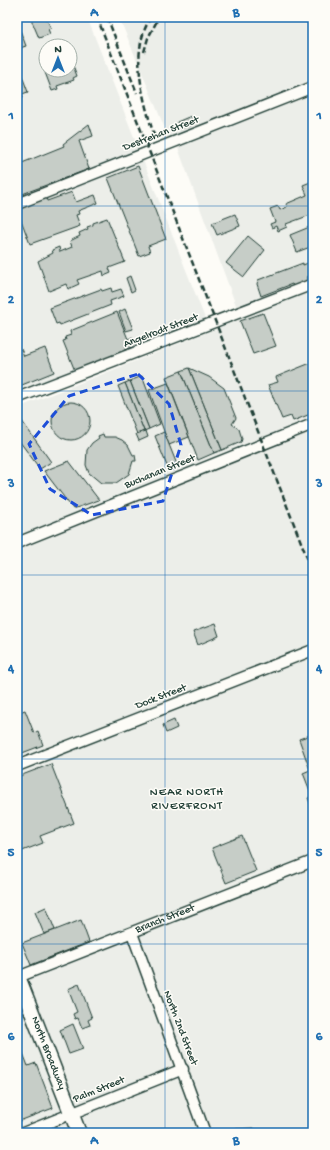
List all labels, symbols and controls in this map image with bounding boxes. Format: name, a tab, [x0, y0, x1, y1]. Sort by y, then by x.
text: A	[89, 6, 99, 21]
text: B	[232, 6, 241, 21]
north arrow	[38, 38, 78, 78]
text: N	[54, 44, 62, 56]
text: 1	[7, 109, 14, 124]
text: 1	[315, 109, 322, 124]
street label: Destrehan Street	[121, 113, 202, 154]
text: 2	[8, 293, 15, 308]
text: 2	[316, 293, 323, 308]
street label: Angelrodt Street	[122, 311, 201, 351]
street label: Buchanan Street	[122, 452, 198, 492]
text: 3	[7, 477, 15, 492]
text: 3	[315, 477, 323, 492]
text: 4	[7, 662, 15, 677]
text: 4	[315, 662, 323, 677]
street label: Dock Street	[133, 681, 190, 713]
district label: NEAR NORTH RIVERFRONT	[150, 786, 224, 814]
text: 5	[8, 846, 15, 861]
text: 5	[316, 846, 323, 861]
street label: Branch Street	[133, 902, 198, 937]
street label: North 2nd Street	[160, 989, 200, 1068]
street label: North Broadway	[28, 1015, 68, 1092]
text: 6	[8, 1030, 15, 1045]
text: 6	[316, 1030, 323, 1045]
street label: Palm Street	[71, 1074, 128, 1106]
text: A	[89, 1134, 99, 1149]
text: B	[232, 1134, 241, 1149]

